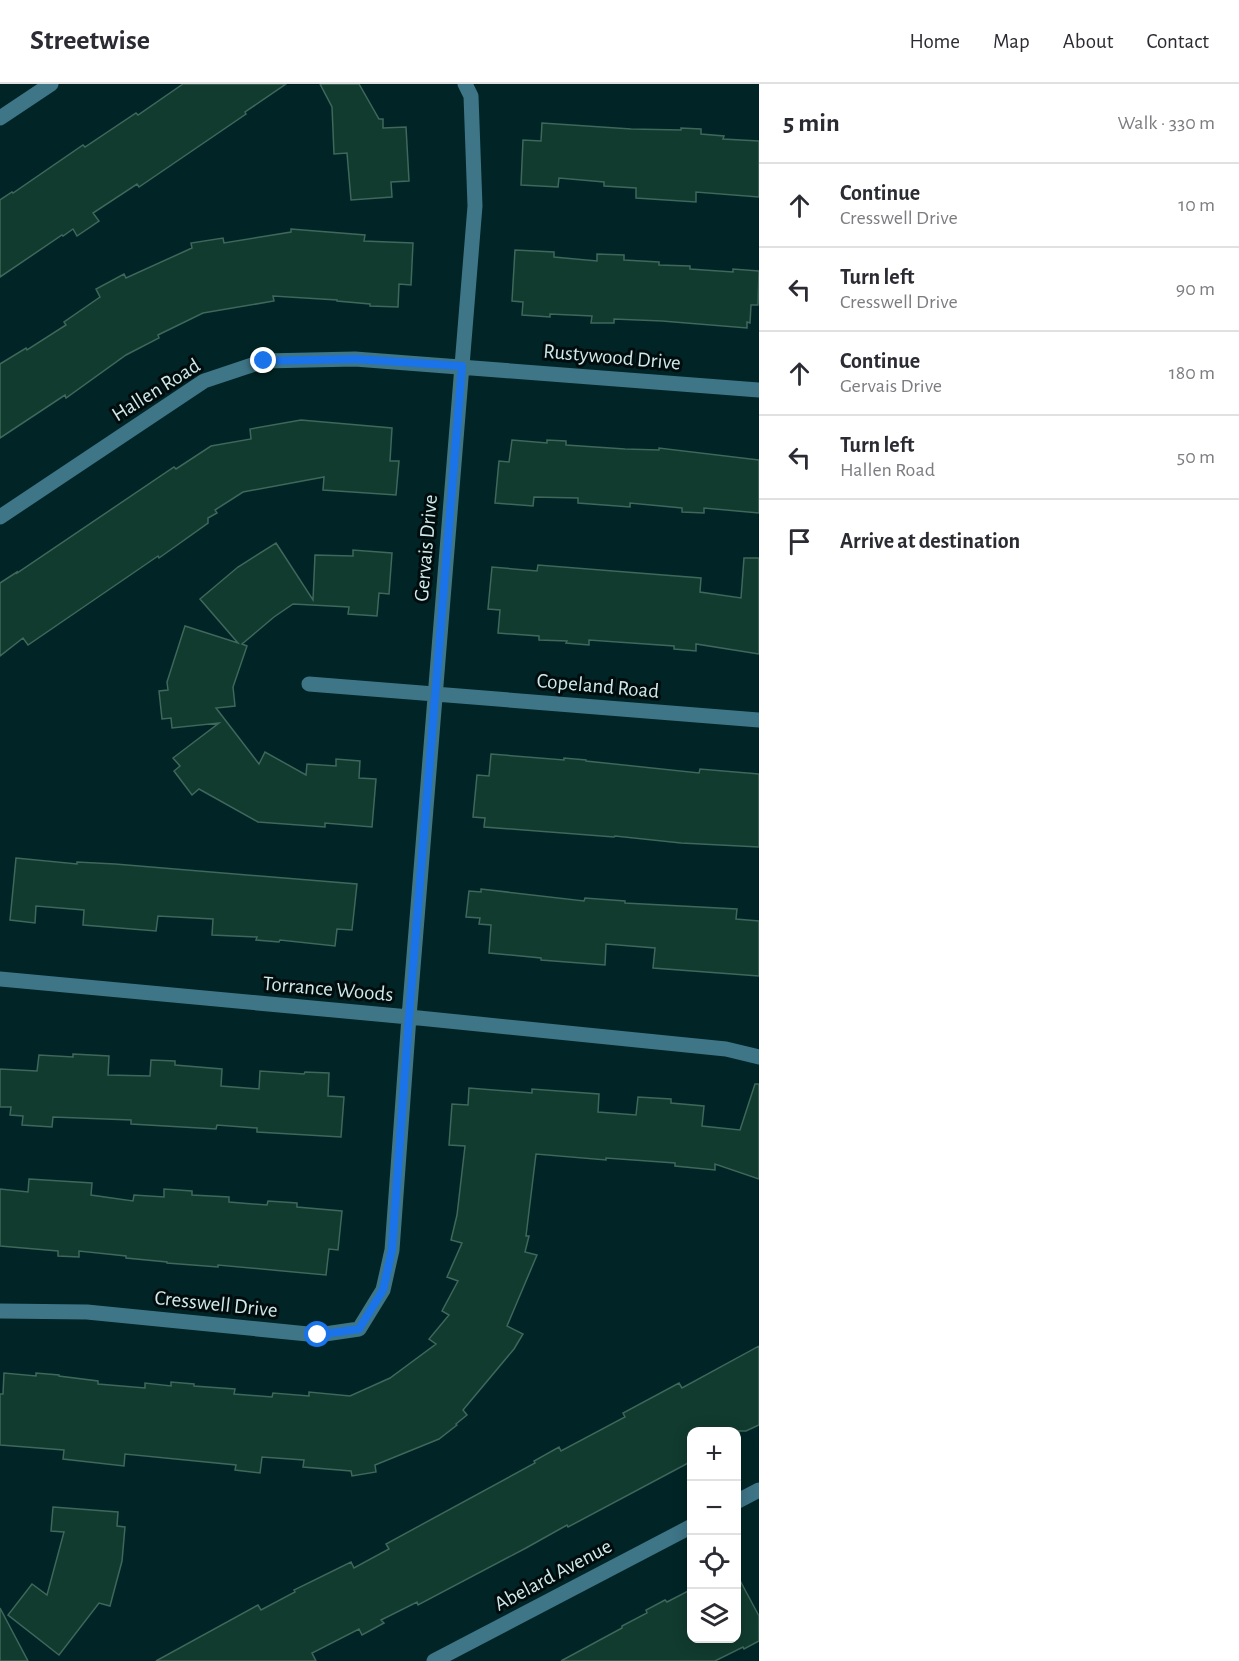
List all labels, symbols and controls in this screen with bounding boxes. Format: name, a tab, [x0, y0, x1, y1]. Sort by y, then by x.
text: Streetwise	[30, 27, 150, 55]
text: Home	[909, 31, 960, 52]
text: Map	[993, 31, 1030, 52]
text: About	[1063, 31, 1113, 52]
text: Contact	[1146, 31, 1209, 52]
text: 5 min	[783, 110, 840, 136]
text: Walk · 330 m	[1117, 113, 1215, 133]
text: Continue	[840, 182, 920, 204]
icon: ahead	[783, 189, 816, 222]
text: 10 m	[1178, 195, 1215, 215]
text: Cresswell Drive	[840, 208, 958, 228]
text: Turn left	[840, 266, 914, 288]
icon: left	[783, 273, 816, 306]
text: 90 m	[1176, 279, 1215, 299]
text: Cresswell Drive	[840, 292, 958, 312]
street label: Rustywood Drive	[542, 341, 682, 373]
route end	[250, 347, 276, 373]
text: Continue	[840, 350, 920, 372]
street label: Hallen Road	[108, 355, 204, 425]
icon: ahead	[783, 357, 816, 390]
text: 180 m	[1169, 363, 1215, 383]
text: Gervais Drive	[840, 376, 942, 396]
text: Turn left	[840, 434, 914, 456]
icon: left	[783, 441, 816, 474]
text: 50 m	[1177, 447, 1215, 467]
text: Hallen Road	[840, 460, 935, 480]
street label: Gervais Drive	[411, 494, 441, 602]
icon: arrive	[783, 525, 816, 558]
text: Arrive at destination	[840, 530, 1020, 552]
street label: Copeland Road	[536, 670, 660, 702]
street label: Torrance Woods	[262, 973, 394, 1005]
street label: Cresswell Drive	[153, 1287, 279, 1321]
route start	[304, 1321, 330, 1347]
map controls	[687, 1427, 741, 1643]
button: +	[687, 1427, 741, 1481]
button: −	[687, 1481, 741, 1535]
street label: Abelard Avenue	[491, 1535, 615, 1615]
button: locate	[687, 1535, 741, 1589]
button: layers	[687, 1589, 741, 1643]

